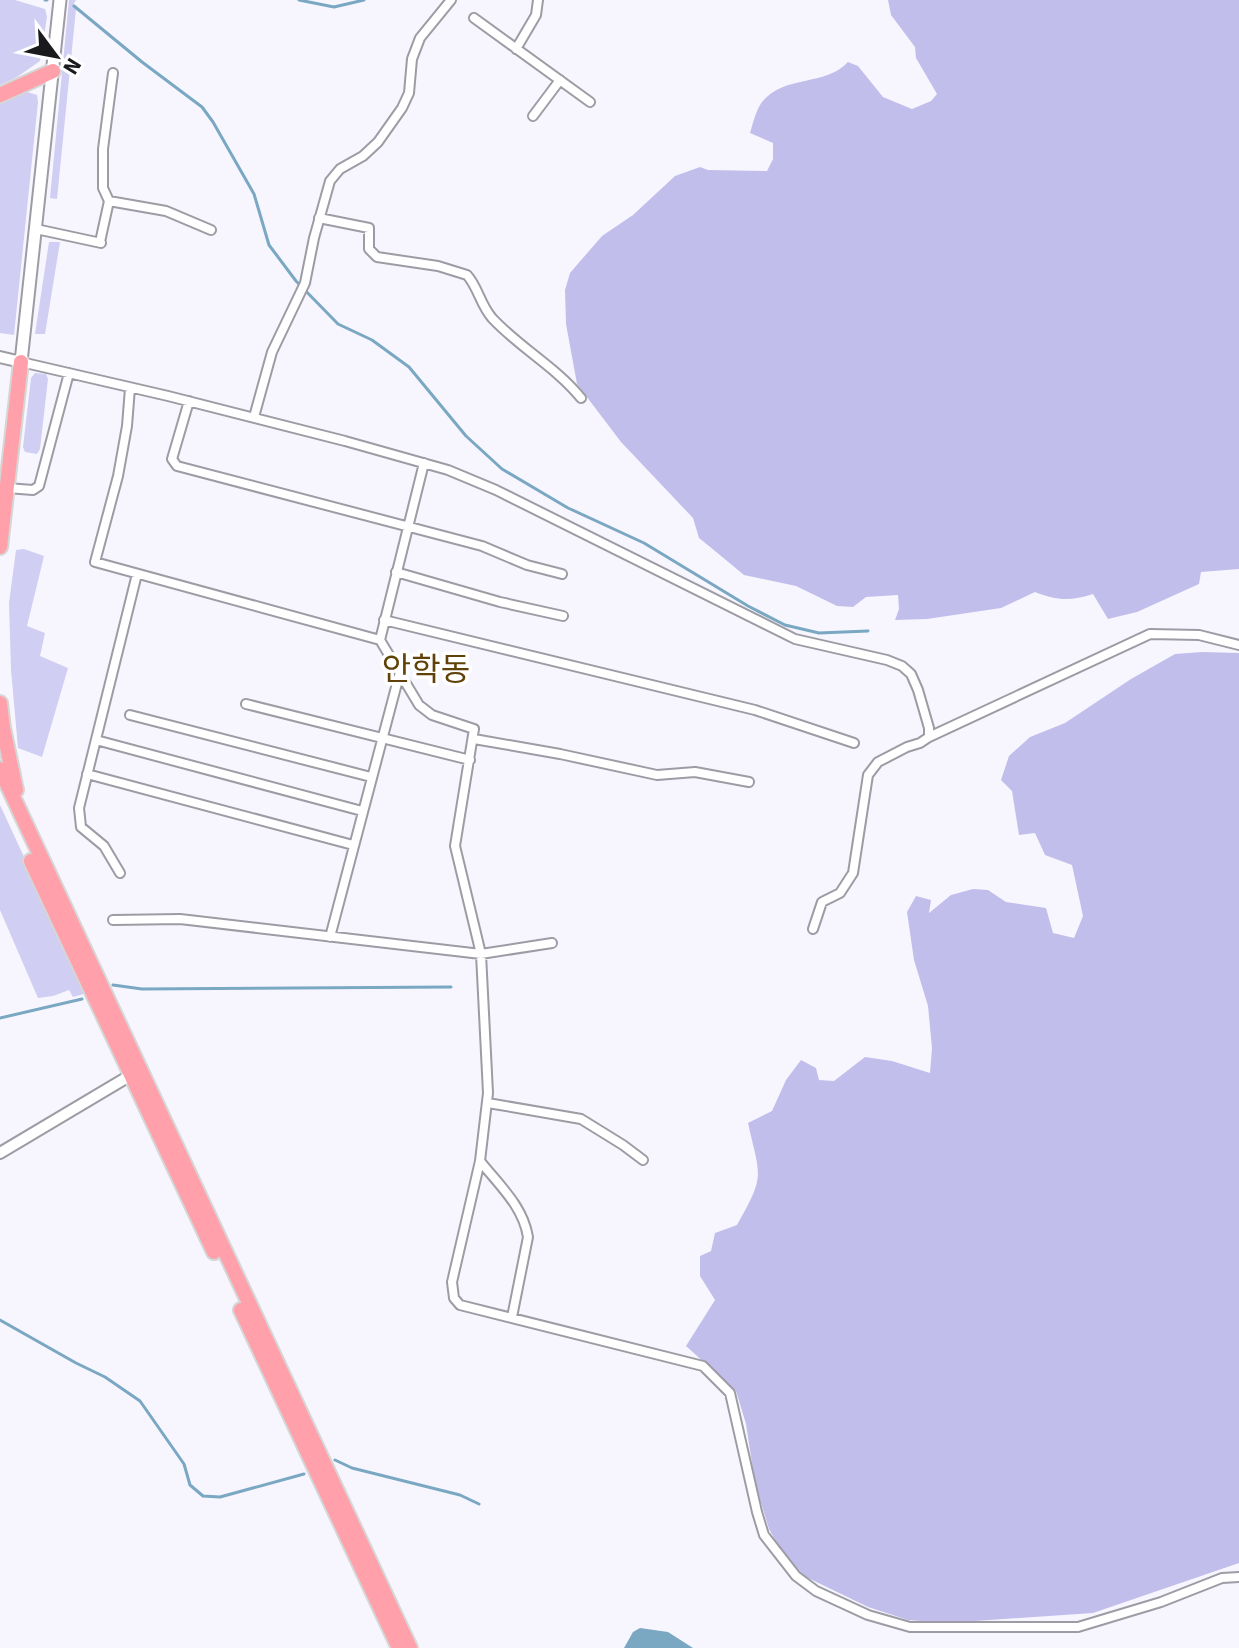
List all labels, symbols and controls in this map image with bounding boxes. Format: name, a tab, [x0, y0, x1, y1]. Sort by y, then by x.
north arrow	[16, 16, 96, 96]
text: N	[55, 51, 90, 81]
district label: 안학동	[382, 647, 470, 693]

